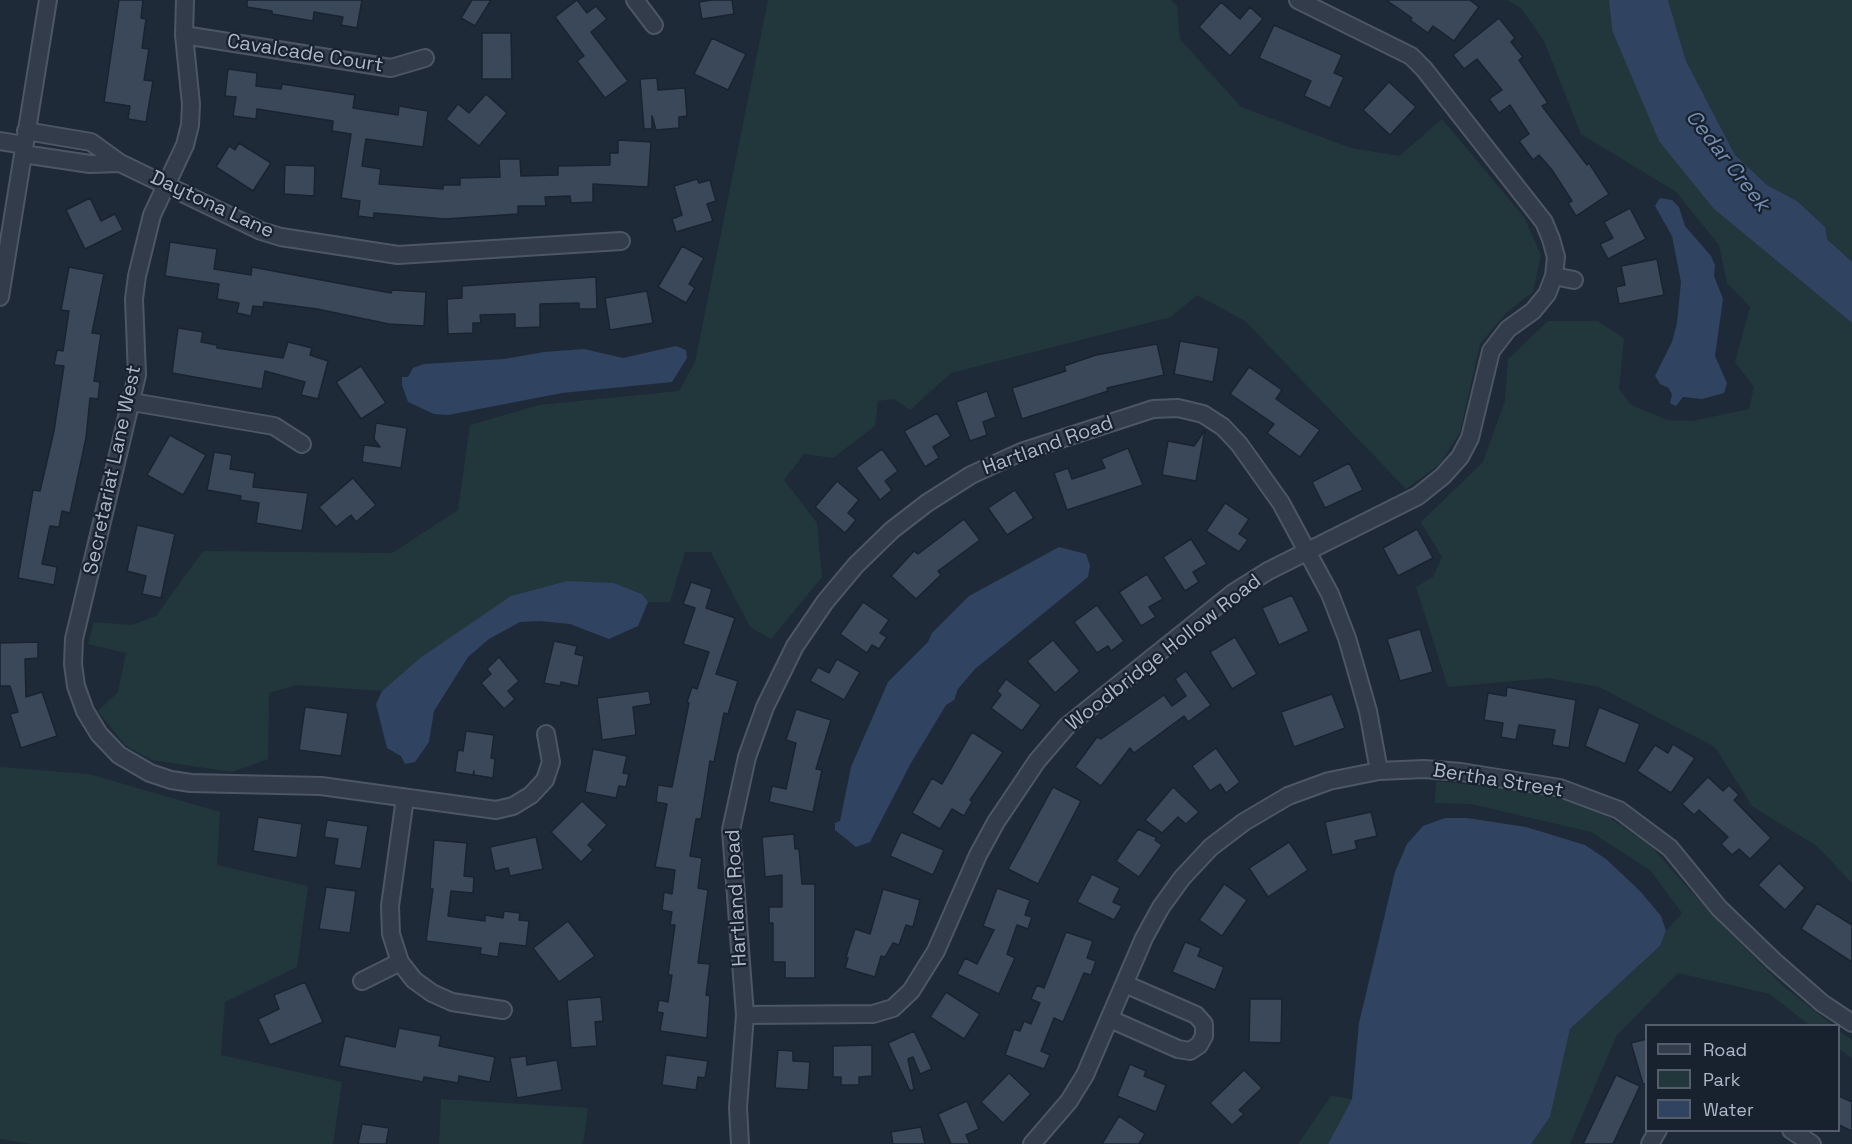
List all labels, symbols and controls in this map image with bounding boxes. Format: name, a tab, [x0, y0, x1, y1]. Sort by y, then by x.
street label: Cavalcade Court	[225, 30, 385, 78]
water label: Cedar Creek	[1680, 105, 1774, 217]
street label: Daytona Lane	[146, 166, 278, 244]
street label: Secretariat Lane West	[79, 363, 147, 577]
street label: Hartland Road	[979, 411, 1117, 481]
street label: Woodbridge Hollow Road	[1062, 569, 1266, 737]
street label: Bertha Street	[1431, 759, 1565, 803]
street label: Hartland Road	[721, 829, 753, 967]
legend	[1645, 1024, 1840, 1132]
text: Road	[1703, 1038, 1747, 1061]
text: Park	[1703, 1068, 1740, 1091]
text: Water	[1703, 1098, 1754, 1121]

